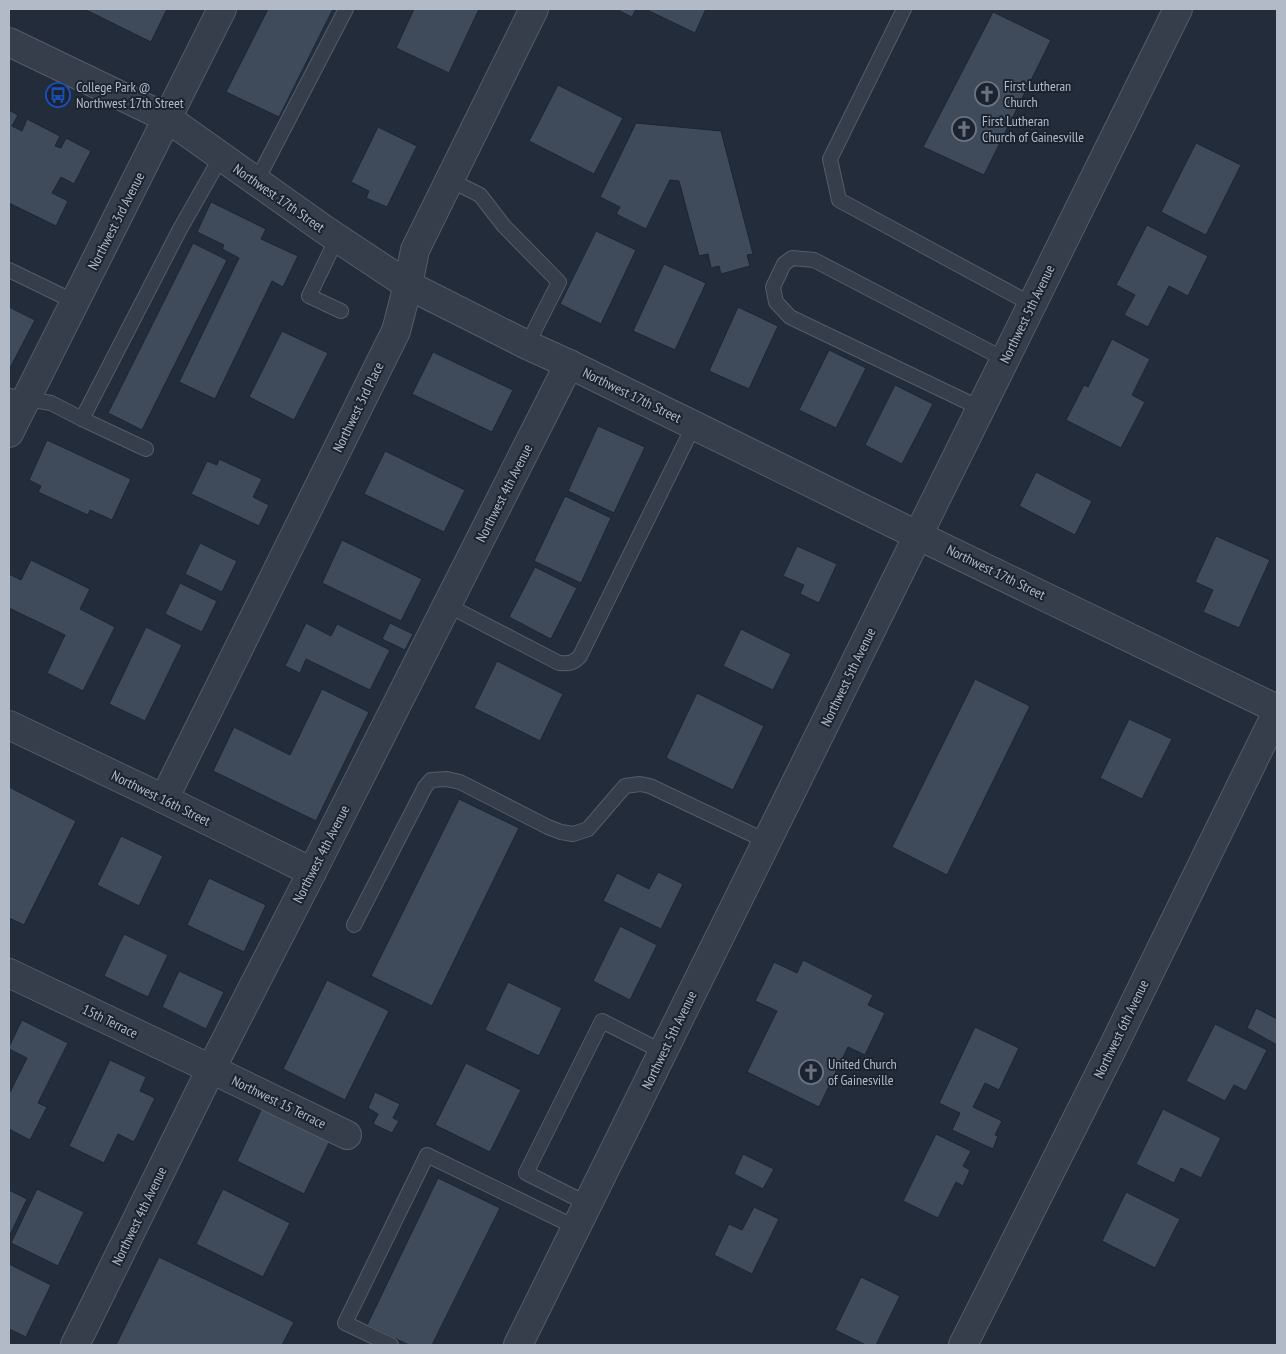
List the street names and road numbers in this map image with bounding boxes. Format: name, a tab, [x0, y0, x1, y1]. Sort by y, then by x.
street label: Northwest 17th Street	[230, 160, 328, 236]
street label: Northwest 3rd Avenue	[84, 169, 149, 273]
street label: Northwest 5th Avenue	[995, 262, 1059, 366]
street label: Northwest 3rd Place	[328, 359, 388, 455]
street label: Northwest 17th Street	[580, 363, 684, 427]
street label: Northwest 4th Avenue	[472, 441, 537, 545]
street label: Northwest 17th Street	[944, 540, 1048, 604]
street label: Northwest 5th Avenue	[816, 625, 880, 729]
street label: Northwest 16th Street	[109, 766, 214, 830]
street label: Northwest 4th Avenue	[289, 802, 354, 906]
street label: Northwest 6th Avenue	[1089, 977, 1153, 1081]
street label: Northwest 5th Avenue	[637, 988, 701, 1092]
street label: 15th Terrace	[79, 1000, 141, 1042]
street label: Northwest 15 Terrace	[229, 1071, 329, 1133]
street label: Northwest 4th Avenue	[107, 1164, 171, 1268]

